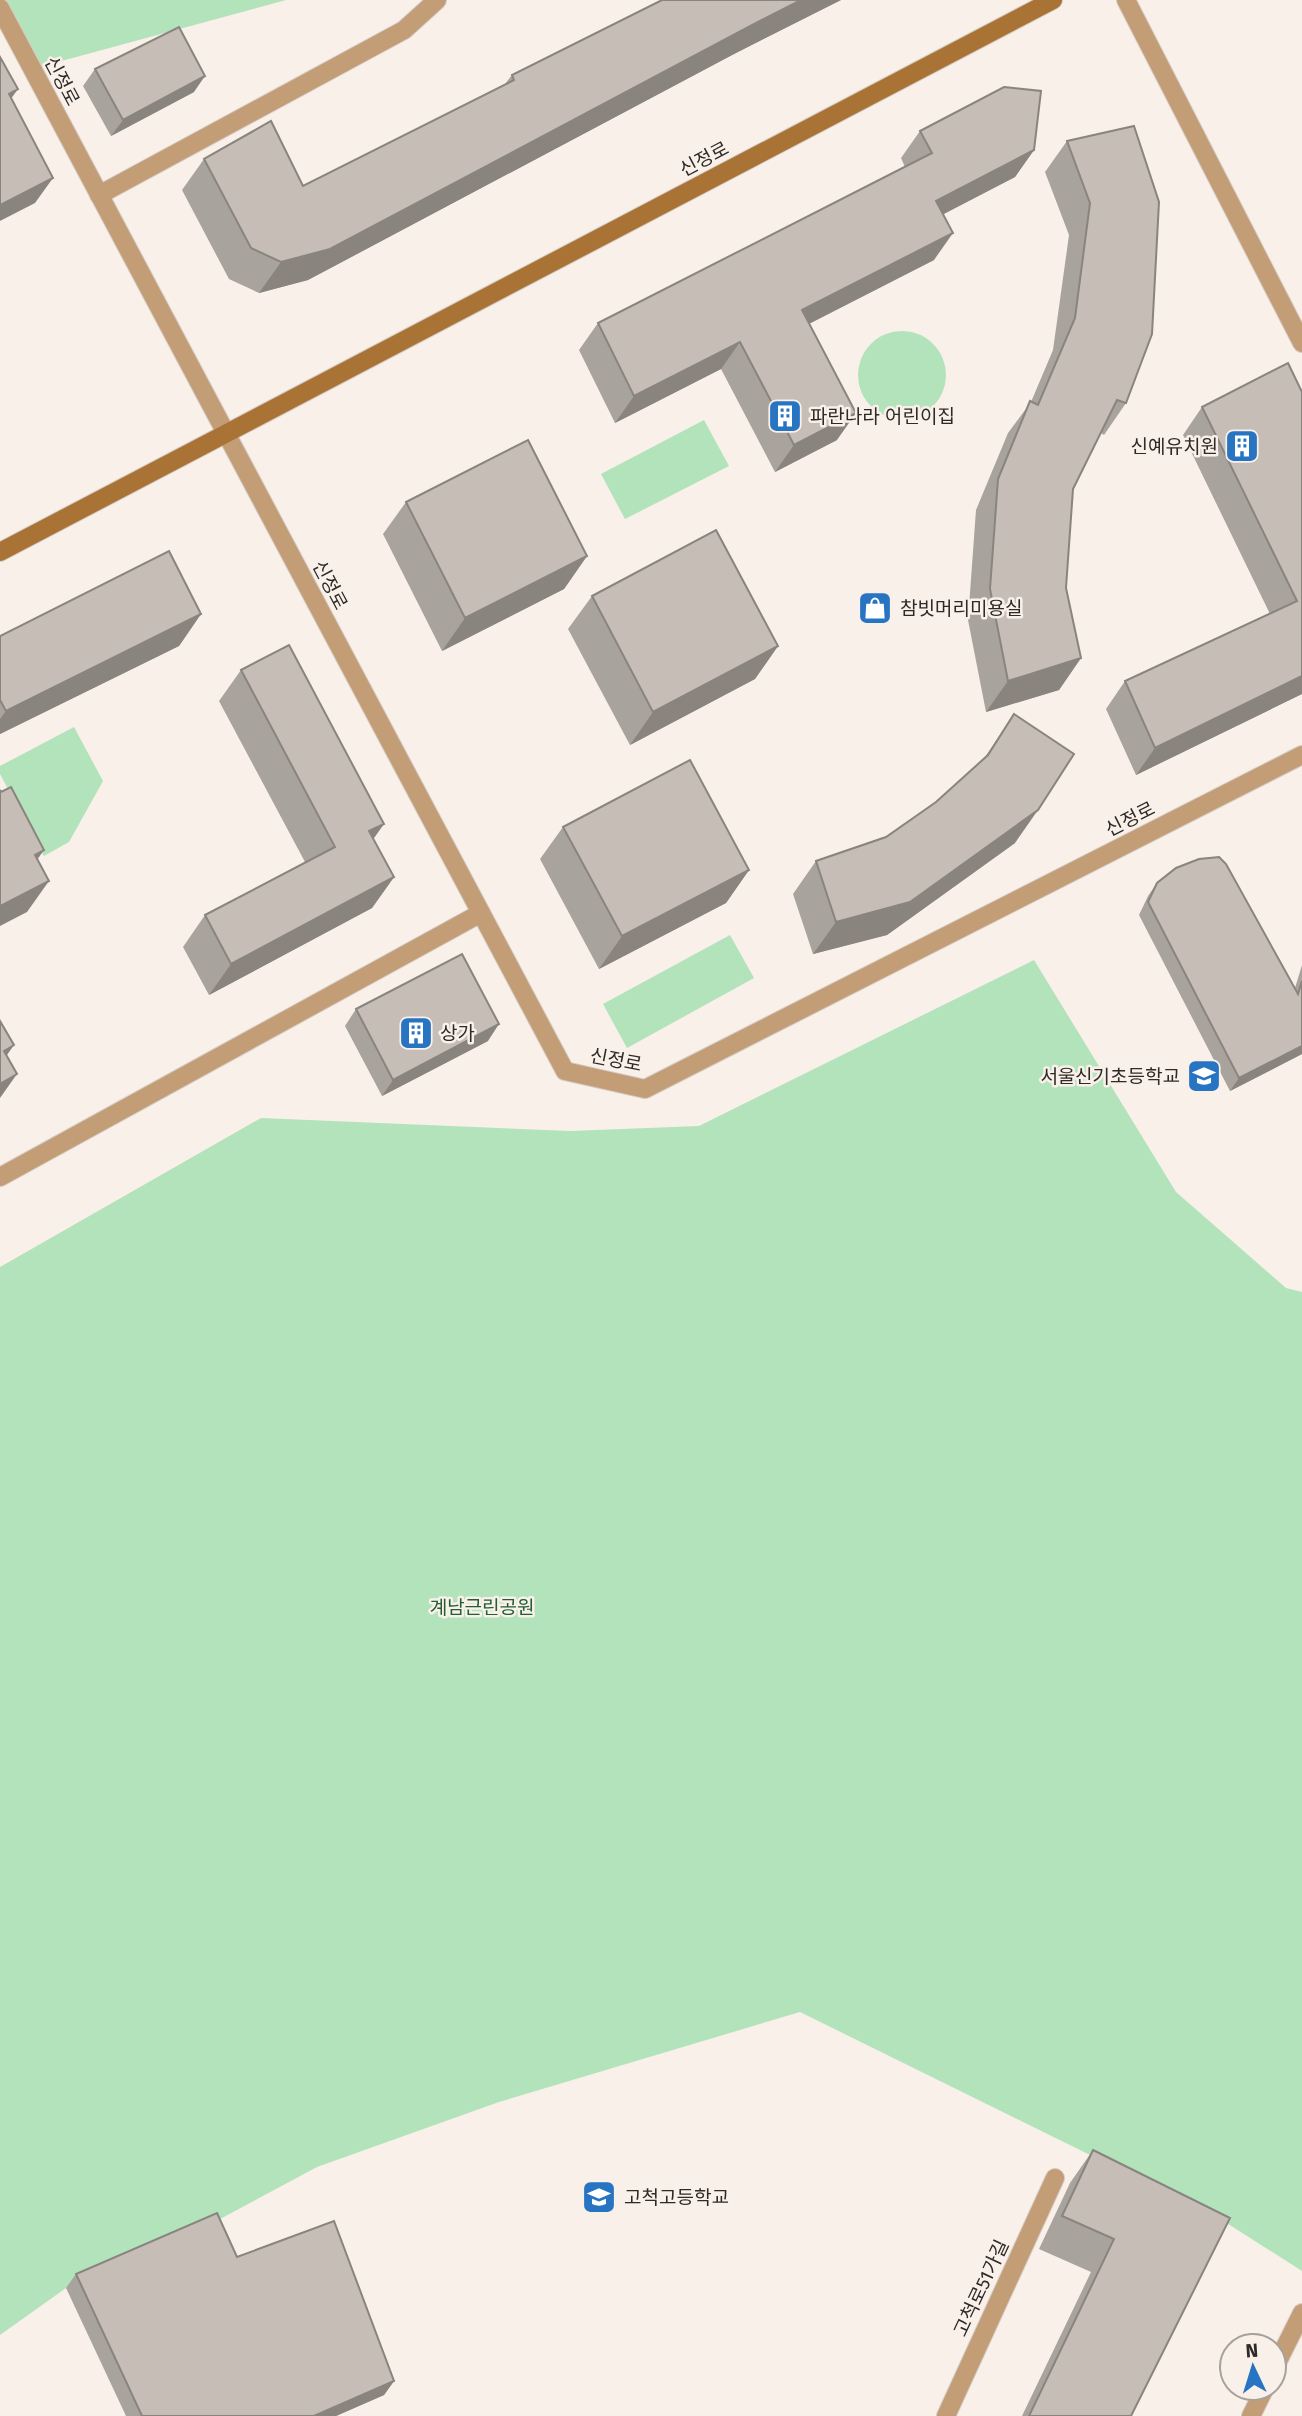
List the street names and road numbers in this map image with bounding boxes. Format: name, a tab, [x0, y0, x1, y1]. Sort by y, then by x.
street label: 신정로	[40, 52, 84, 110]
street label: 신정로	[675, 137, 733, 181]
street label: 신정로	[308, 556, 352, 614]
street label: 신정로	[1101, 797, 1159, 841]
street label: 신정로	[588, 1044, 644, 1076]
street label: 고척로51가길	[949, 2236, 1013, 2340]

